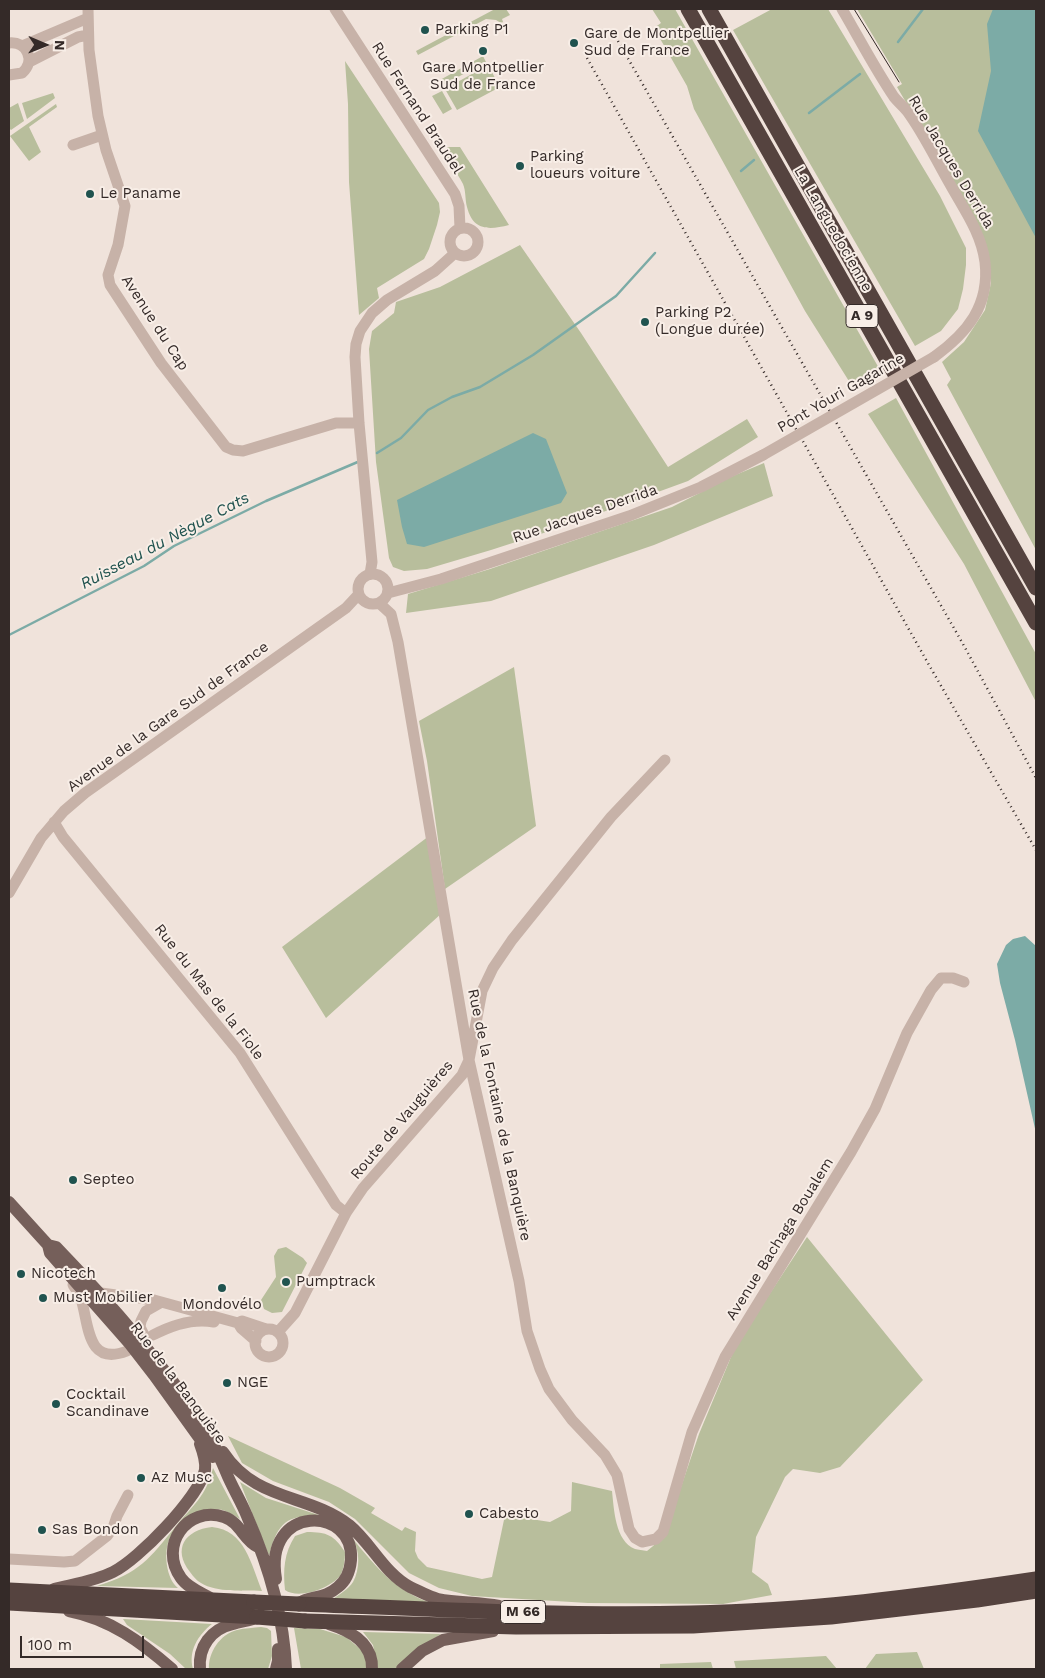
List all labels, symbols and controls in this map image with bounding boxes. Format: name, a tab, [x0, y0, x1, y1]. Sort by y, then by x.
north arrow	[20, 20, 70, 70]
place label: Parking P1	[435, 21, 509, 39]
marker: Parking P1	[419, 24, 431, 36]
place label: Gare de Montpellier Sud de France	[584, 25, 729, 60]
marker: Gare de Montpellier Sud de France	[568, 37, 580, 49]
street label: Rue Fernand Braudel	[368, 39, 466, 177]
text: N	[52, 40, 68, 51]
marker: Gare Montpellier Sud de France	[477, 45, 489, 57]
place label: Gare Montpellier Sud de France	[422, 59, 544, 94]
street label: Rue Jacques Derrida	[904, 92, 998, 232]
place label: Parking loueurs voiture	[530, 148, 640, 183]
marker: Parking loueurs voiture	[514, 160, 526, 172]
street label: La Languedocienne	[790, 163, 876, 295]
place label: Le Paname	[100, 185, 181, 203]
marker: Le Paname	[84, 188, 96, 200]
street label: Avenue du Cap	[117, 272, 193, 374]
place label: Parking P2 (Longue durée)	[655, 304, 764, 339]
road number: A 9	[846, 304, 878, 328]
marker: Parking P2 (Longue durée)	[639, 316, 651, 328]
street label: Pont Youri Gagarine	[774, 349, 908, 437]
street label: Rue Jacques Derrida	[510, 481, 660, 547]
water label: Ruisseau du Nègue Cats	[77, 488, 253, 594]
street label: Avenue de la Gare Sud de France	[64, 638, 272, 796]
street label: Rue du Mas de la Fiole	[150, 920, 268, 1064]
street label: Rue de la Fontaine de la Banquière	[463, 987, 535, 1243]
street label: Route de Vauguières	[347, 1057, 457, 1183]
street label: Avenue Bachaga Boualem	[722, 1154, 838, 1324]
place label: Septeo	[83, 1171, 134, 1189]
marker: Septeo	[67, 1174, 79, 1186]
place label: Nicotech	[31, 1265, 96, 1283]
marker: Nicotech	[15, 1268, 27, 1280]
place label: Pumptrack	[296, 1273, 376, 1291]
marker: Pumptrack	[280, 1276, 292, 1288]
marker: Mondovélo	[216, 1282, 228, 1294]
place label: Must Mobilier	[53, 1289, 153, 1307]
marker: Must Mobilier	[37, 1292, 49, 1304]
place label: Mondovélo	[182, 1296, 262, 1314]
street label: Rue de la Banquière	[126, 1319, 230, 1447]
place label: NGE	[237, 1374, 268, 1392]
marker: NGE	[221, 1377, 233, 1389]
place label: Cocktail Scandinave	[66, 1386, 149, 1421]
marker: Cocktail Scandinave	[50, 1398, 62, 1410]
place label: Az Musc	[151, 1469, 212, 1487]
marker: Az Musc	[135, 1472, 147, 1484]
place label: Cabesto	[479, 1505, 539, 1523]
marker: Cabesto	[463, 1508, 475, 1520]
place label: Sas Bondon	[52, 1521, 139, 1539]
marker: Sas Bondon	[36, 1524, 48, 1536]
road number: M 66	[500, 1600, 546, 1624]
scale bar	[22, 1626, 146, 1658]
text: 100 m	[28, 1636, 72, 1654]

